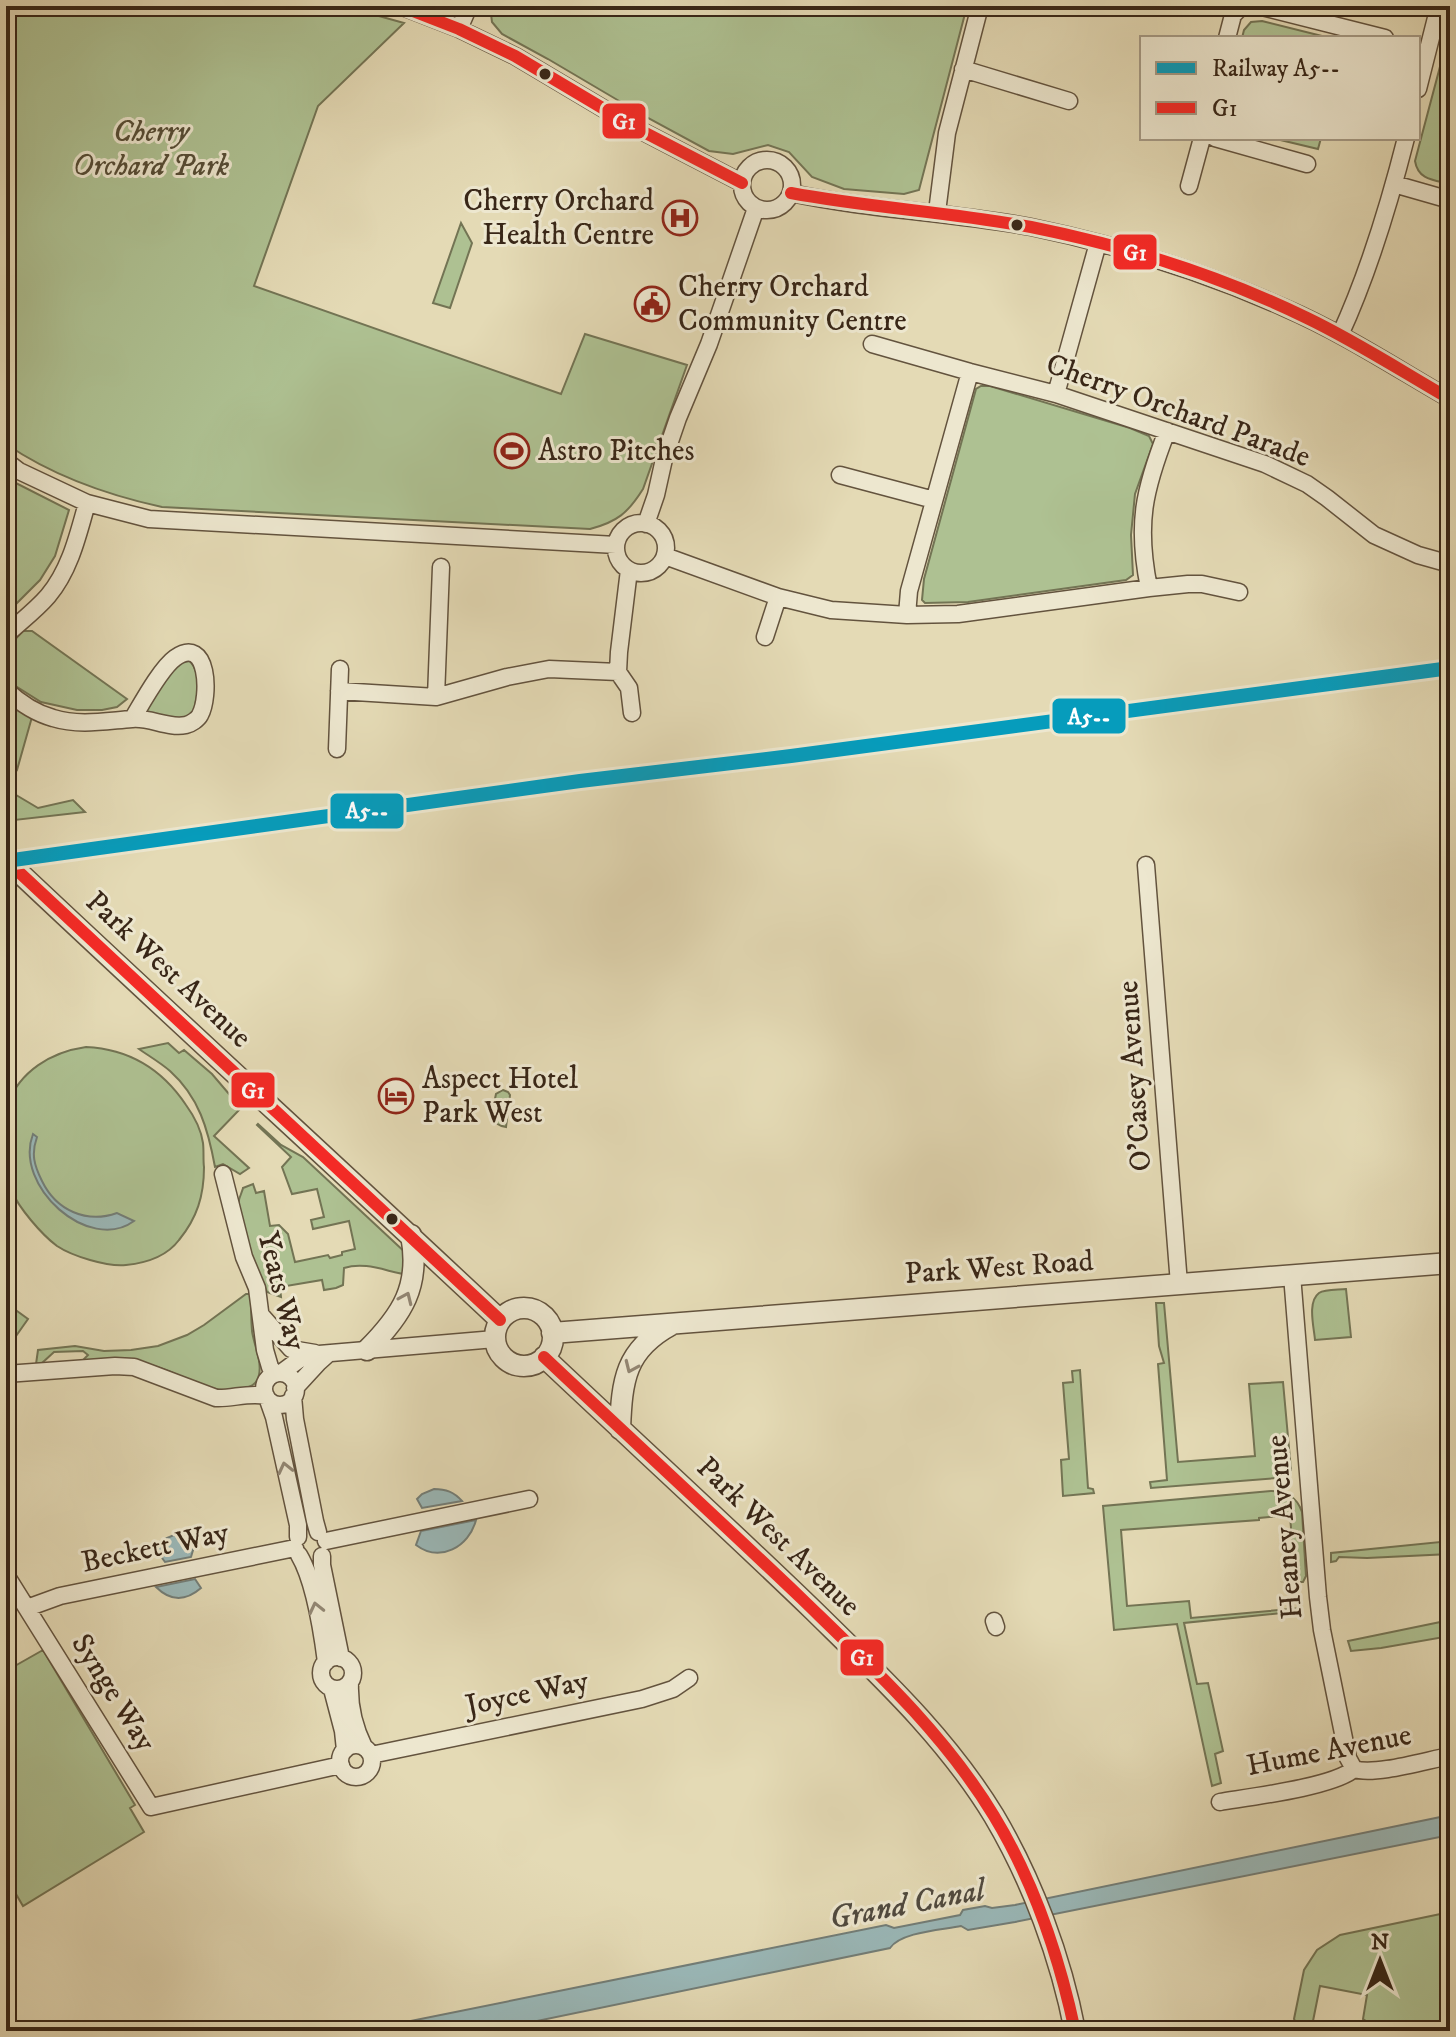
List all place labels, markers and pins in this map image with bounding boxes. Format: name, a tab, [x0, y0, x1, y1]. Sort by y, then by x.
unlabelled marker	[537, 66, 553, 82]
place label: Cherry Orchard Health Centre	[463, 183, 654, 254]
hospital icon: Cherry Orchard Health Centre	[661, 199, 699, 237]
unlabelled marker	[1009, 217, 1025, 233]
place label: Cherry Orchard Community Centre	[678, 269, 907, 340]
public building icon: Cherry Orchard Community Centre	[633, 285, 671, 323]
sports icon: Astro Pitches	[493, 432, 531, 470]
place label: Astro Pitches	[538, 433, 695, 470]
place label: Aspect Hotel Park West	[422, 1061, 578, 1132]
hotel icon: Aspect Hotel Park West	[377, 1077, 415, 1115]
unlabelled marker	[384, 1211, 400, 1227]

